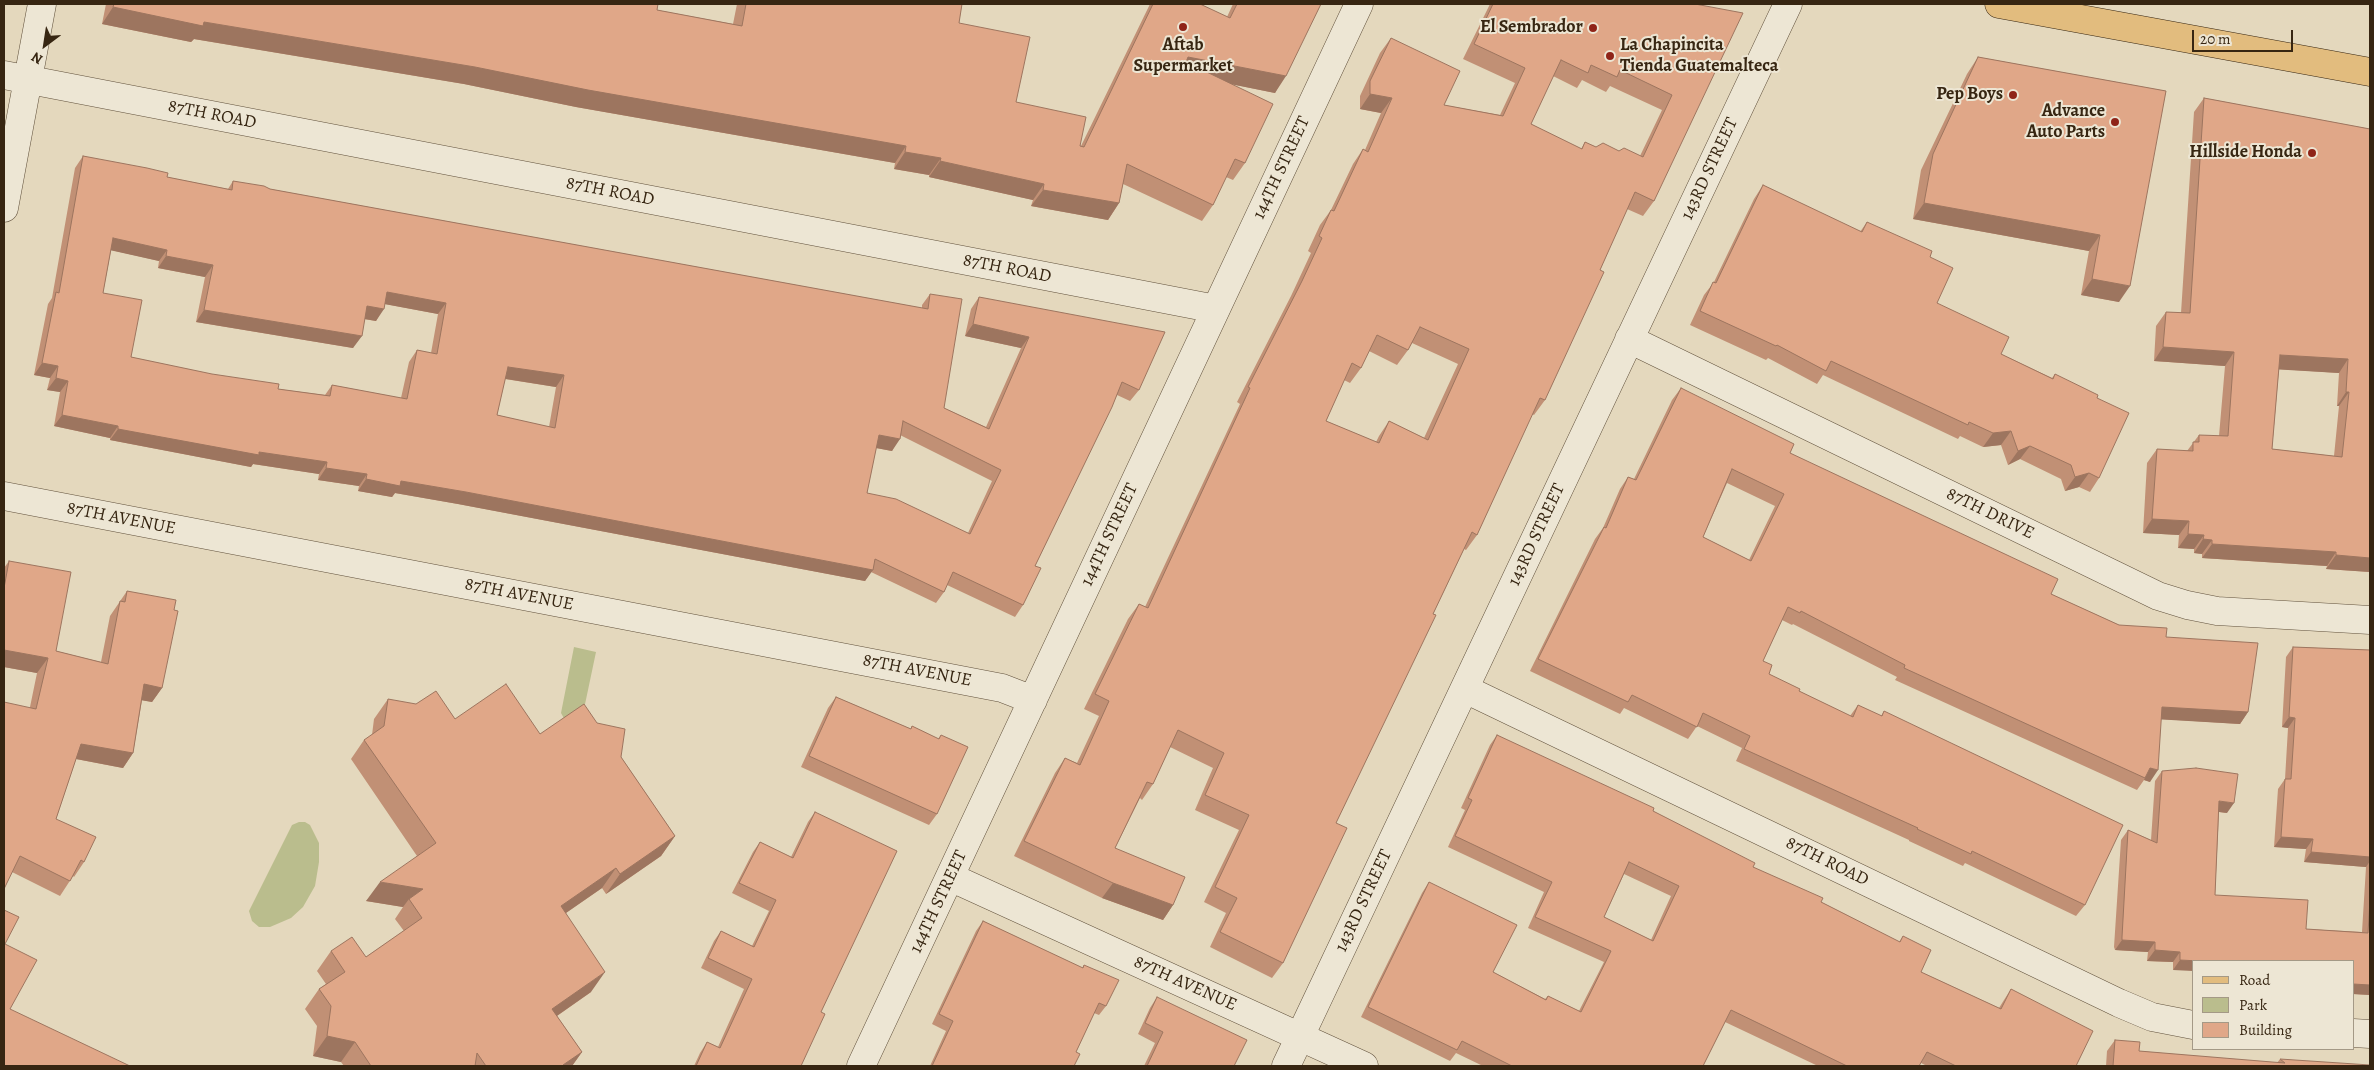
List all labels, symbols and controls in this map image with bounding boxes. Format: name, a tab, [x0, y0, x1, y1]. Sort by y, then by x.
place label: El Sembrador	[1480, 17, 1583, 39]
north arrow	[20, 20, 70, 70]
scale bar	[2194, 20, 2295, 52]
marker: Aftab Supermarket	[1177, 21, 1189, 33]
marker: El Sembrador	[1587, 22, 1599, 34]
text: 20 m	[2200, 29, 2231, 49]
place label: Aftab Supermarket	[1133, 35, 1233, 78]
place label: La Chapincita Tienda Guatemalteca	[1620, 35, 1779, 78]
text: N	[28, 48, 46, 69]
marker: La Chapincita Tienda Guatemalteca	[1604, 50, 1616, 62]
place label: Pep Boys	[1936, 84, 2003, 106]
marker: Pep Boys	[2007, 89, 2019, 101]
street label: 87TH ROAD	[166, 96, 258, 134]
place label: Advance Auto Parts	[2026, 101, 2105, 144]
street label: 144TH STREET	[1249, 113, 1315, 223]
street label: 143RD STREET	[1677, 114, 1743, 224]
marker: Advance Auto Parts	[2109, 116, 2121, 128]
place label: Hillside Honda	[2189, 142, 2302, 164]
marker: Hillside Honda	[2306, 147, 2318, 159]
street label: 87TH ROAD	[564, 173, 656, 211]
street label: 87TH ROAD	[961, 250, 1053, 288]
street label: 144TH STREET	[1077, 480, 1143, 590]
street label: 143RD STREET	[1504, 480, 1570, 590]
street label: 87TH DRIVE	[1943, 483, 2037, 545]
street label: 87TH AVENUE	[65, 498, 177, 540]
street label: 87TH AVENUE	[463, 574, 575, 616]
street label: 87TH AVENUE	[861, 650, 973, 692]
street label: 87TH ROAD	[1782, 833, 1872, 891]
street label: 143RD STREET	[1331, 846, 1397, 956]
street label: 144TH STREET	[906, 847, 972, 957]
street label: 87TH AVENUE	[1130, 952, 1240, 1016]
legend	[2192, 960, 2354, 1050]
text: Road	[2239, 970, 2270, 990]
text: Park	[2239, 995, 2267, 1015]
text: Building	[2239, 1020, 2292, 1040]

